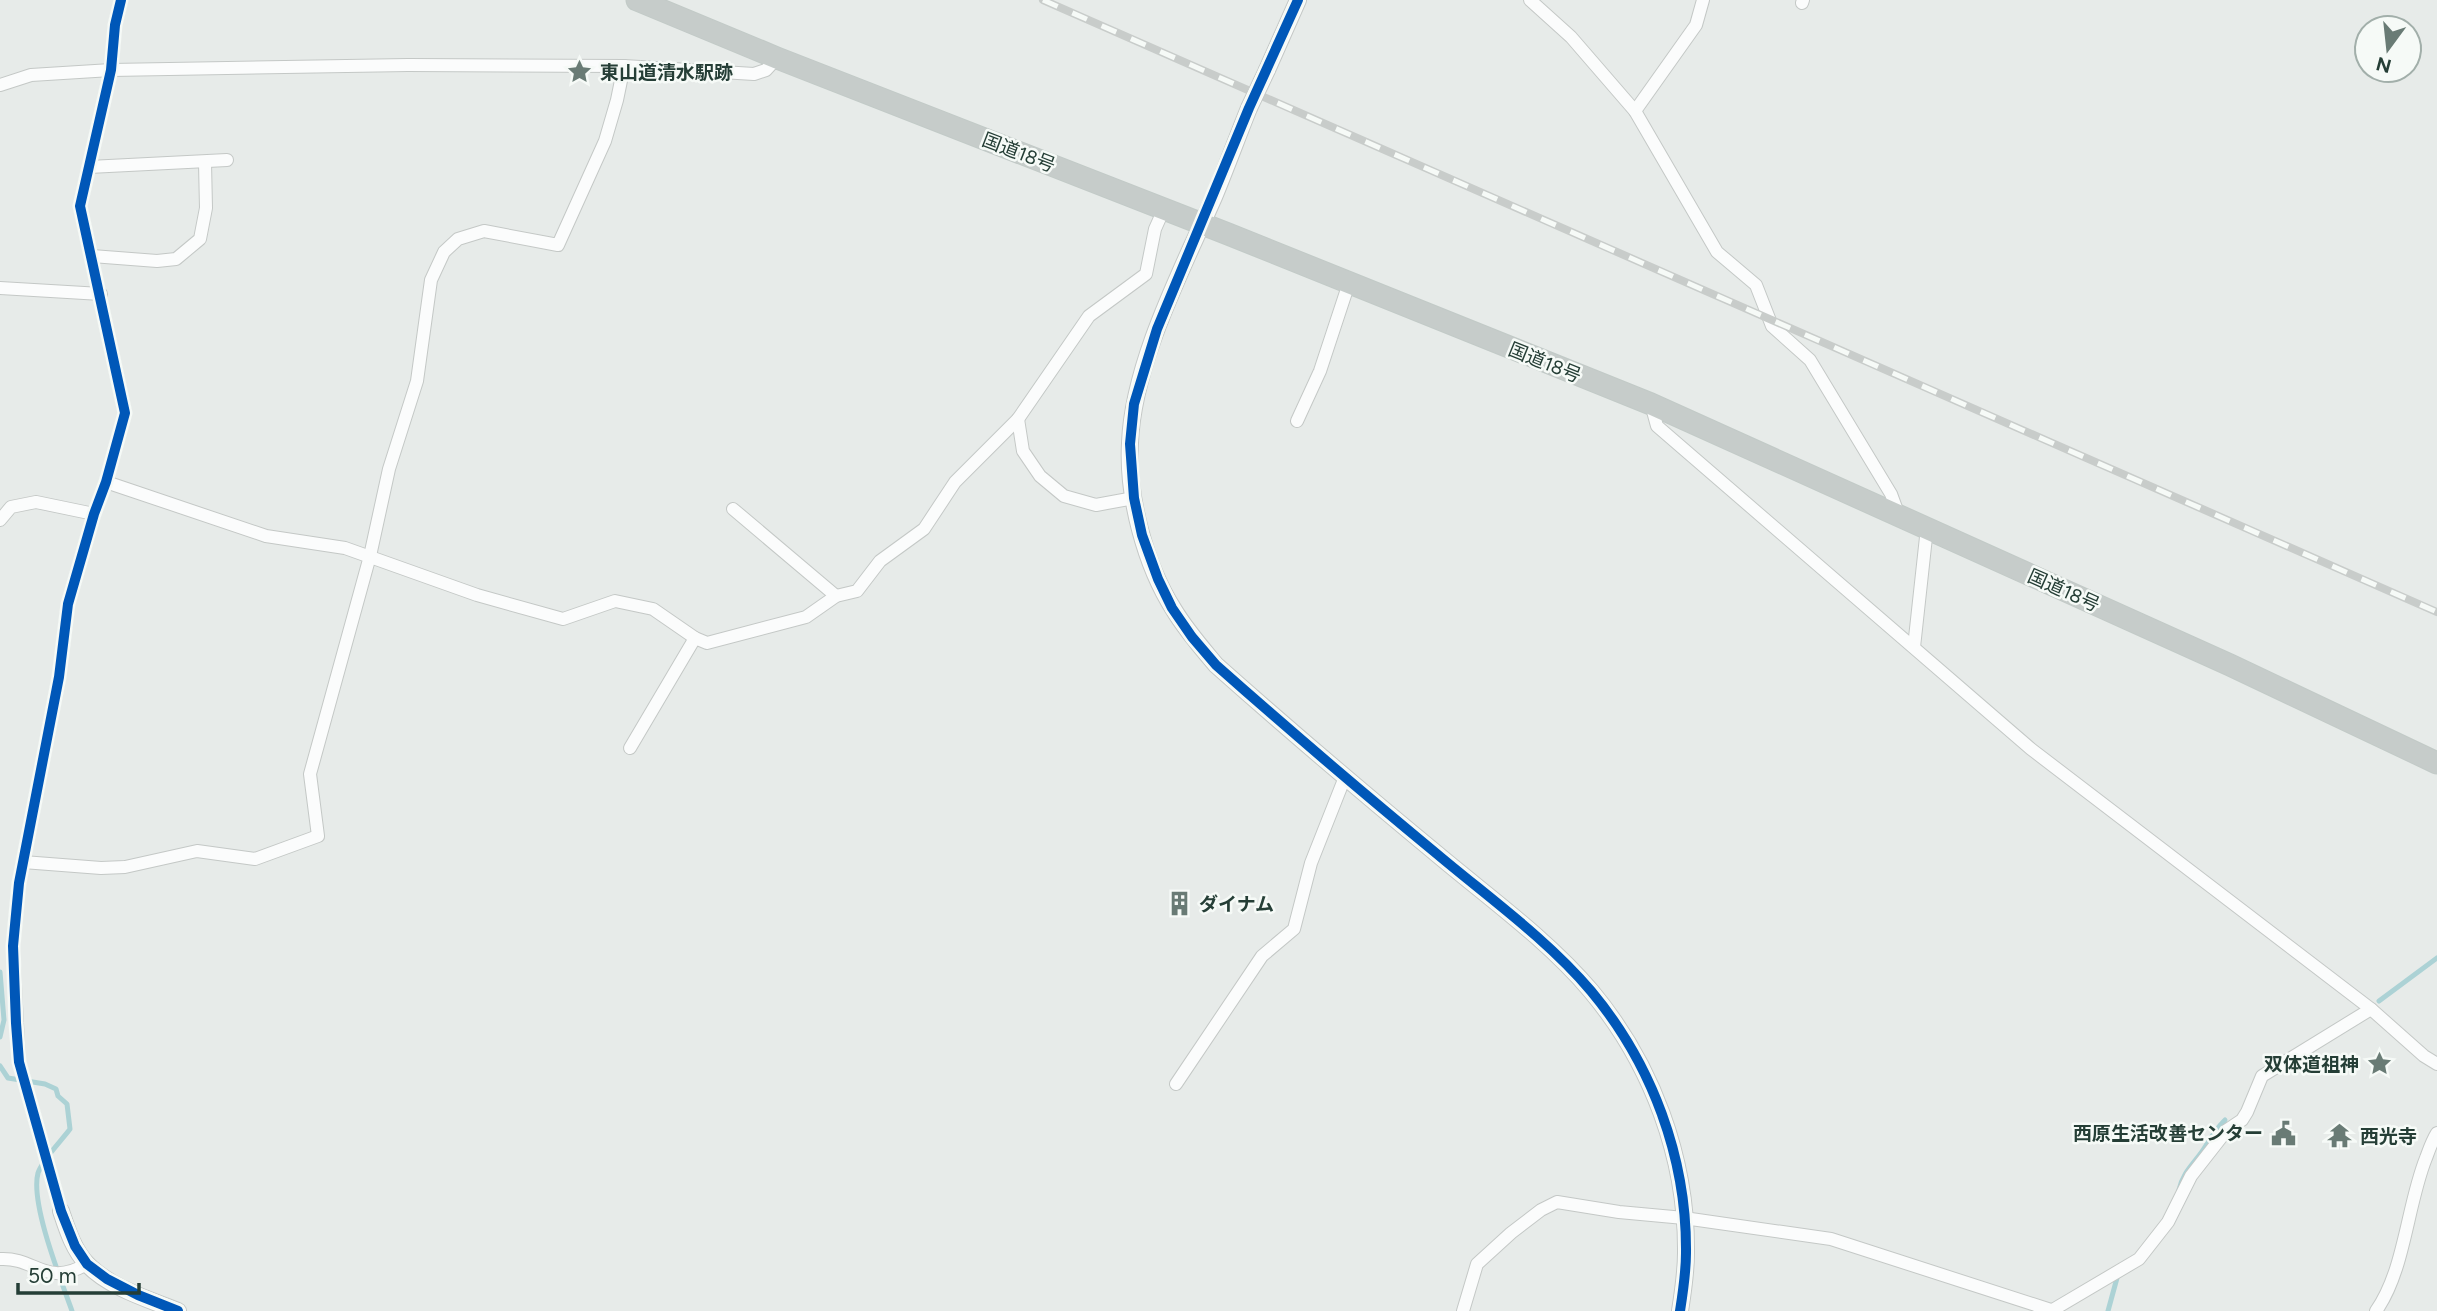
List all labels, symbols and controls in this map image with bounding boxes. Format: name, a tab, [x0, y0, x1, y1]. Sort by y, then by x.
north arrow	[2353, 14, 2423, 84]
text: N	[2374, 52, 2394, 78]
place icon: 東山道清水駅跡	[566, 58, 594, 86]
place label: 東山道清水駅跡	[600, 61, 733, 84]
street label: 国道18号	[979, 128, 1059, 177]
street label: 国道18号	[1505, 337, 1585, 387]
street label: 国道18号	[2024, 564, 2103, 617]
building icon: ダイナム	[1165, 890, 1193, 918]
place label: ダイナム	[1199, 893, 1274, 916]
place icon: 双体道祖神	[2365, 1050, 2393, 1078]
place label: 双体道祖神	[2264, 1053, 2359, 1076]
public building icon: 西原生活改善センター	[2269, 1119, 2297, 1147]
place label: 西原生活改善センター	[2073, 1122, 2263, 1145]
temple icon: 西光寺	[2326, 1122, 2354, 1150]
place label: 西光寺	[2360, 1125, 2417, 1148]
scale bar	[18, 1252, 138, 1296]
text: 50 m	[28, 1263, 77, 1288]

